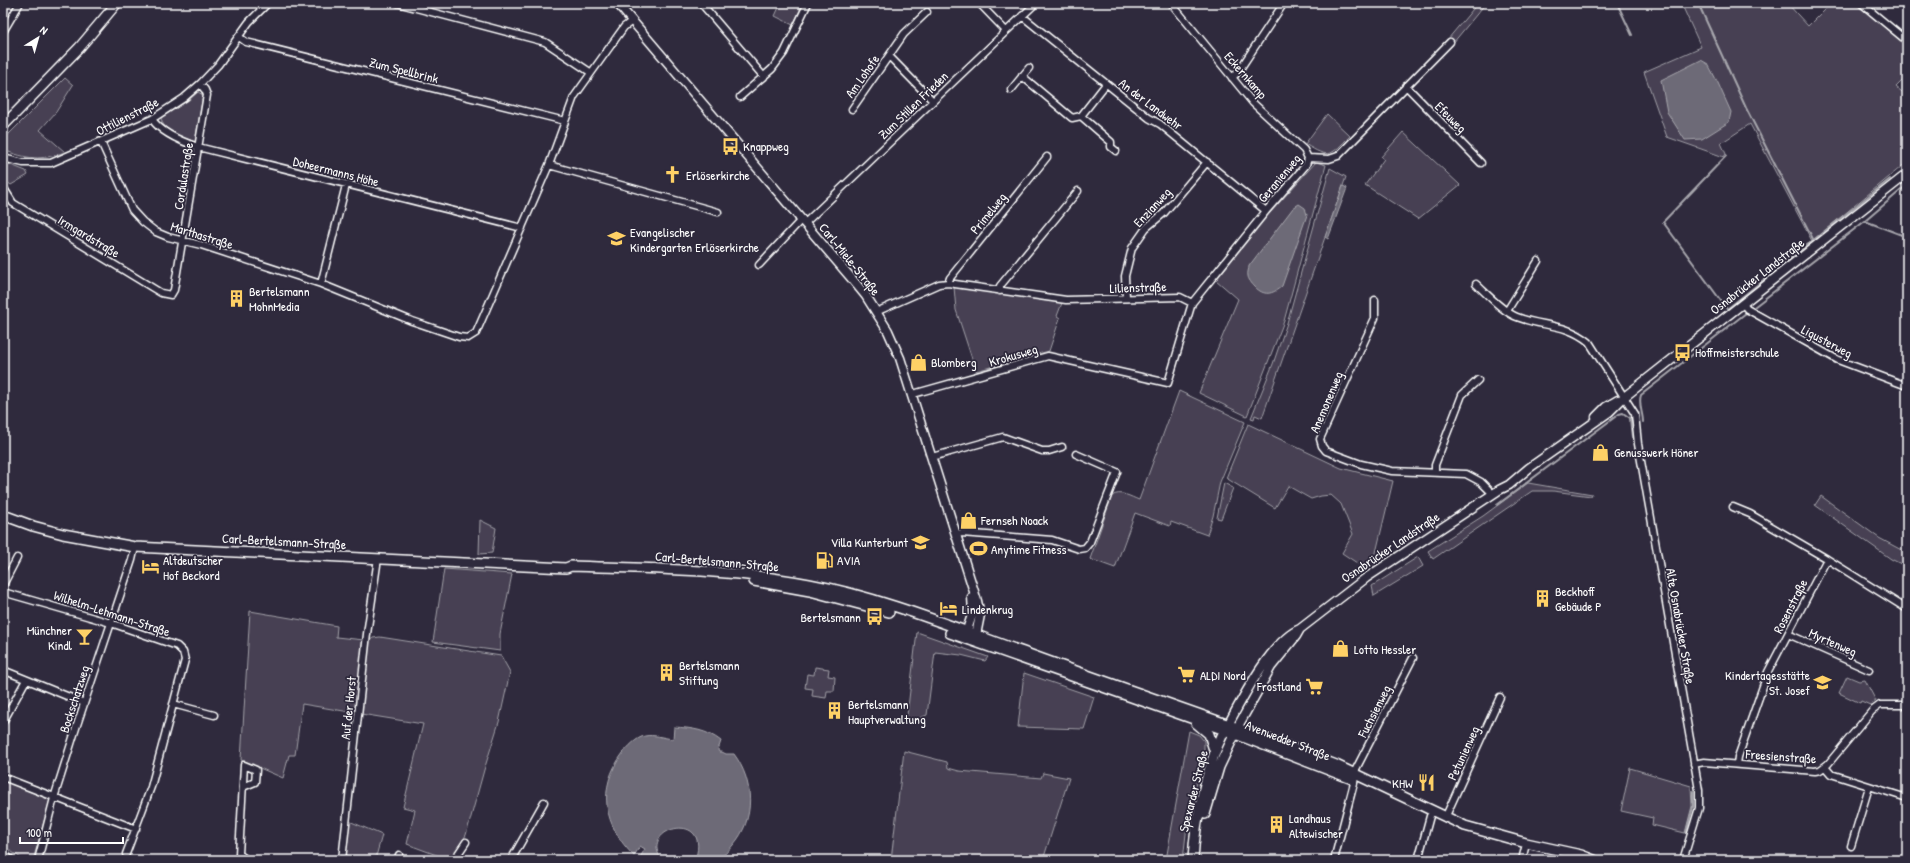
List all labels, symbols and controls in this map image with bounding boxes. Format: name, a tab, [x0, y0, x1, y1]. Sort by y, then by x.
north arrow	[18, 18, 58, 58]
text: N	[37, 23, 51, 37]
street label: Eckernkamp	[1220, 48, 1272, 103]
street label: Am Lohofe	[841, 51, 883, 101]
street label: Zum Spellbrink	[368, 53, 441, 87]
street label: Zum Stillen Frieden	[874, 67, 952, 143]
street label: An der Landwehr	[1115, 74, 1187, 134]
street label: Ottilienstraße	[93, 93, 161, 139]
street label: Efeuweg	[1431, 97, 1471, 137]
bus stop icon: Knappweg	[720, 136, 740, 156]
place label: Knappweg	[743, 137, 789, 155]
street label: Cordulastraße	[169, 141, 197, 211]
street label: Geranienweg	[1253, 150, 1305, 206]
street label: Doheermanns Höhe	[291, 152, 381, 190]
church icon: Erlöserkirche	[663, 165, 683, 185]
place label: Erlöserkirche	[686, 166, 750, 184]
street label: Enzianweg	[1129, 183, 1175, 231]
street label: Primelweg	[966, 188, 1010, 238]
street label: Irmgardstraße	[55, 210, 123, 262]
street label: Marthastraße	[169, 217, 235, 253]
street label: Carl-Miele-Straße	[815, 219, 885, 299]
place label: Evangelischer Kindergarten Erlöserkirche	[630, 223, 759, 256]
school or university icon: Evangelischer Kindergarten Erlöserkirche	[607, 229, 627, 249]
street label: Osnabrücker Landstraße	[1706, 234, 1808, 318]
street label: Lilienstraße	[1109, 277, 1167, 297]
place label: Bertelsmann MohnMedia	[249, 282, 310, 315]
building icon: Bertelsmann MohnMedia	[226, 288, 246, 308]
street label: Ligusterweg	[1798, 320, 1856, 362]
street label: Krokusweg	[987, 339, 1040, 370]
bus stop icon: Hoffmeisterschule	[1672, 342, 1692, 362]
place label: Hoffmeisterschule	[1695, 343, 1779, 361]
shop icon: Blomberg	[908, 352, 928, 372]
place label: Blomberg	[931, 353, 977, 371]
street label: Anemonenweg	[1305, 368, 1347, 436]
shop icon: Genusswerk Höner	[1591, 442, 1611, 462]
place label: Genusswerk Höner	[1614, 443, 1698, 461]
street label: Osnabrücker Landstraße	[1337, 507, 1443, 587]
shop icon: Fernseh Noack	[958, 510, 978, 530]
place label: Fernseh Noack	[980, 511, 1049, 529]
street label: Carl-Bertelsmann-Straße	[221, 529, 347, 553]
school or university icon: Villa Kunterbunt	[911, 532, 931, 552]
place label: Villa Kunterbunt	[831, 533, 909, 551]
sports icon: Anytime Fitness	[968, 539, 988, 559]
place label: Anytime Fitness	[991, 540, 1066, 558]
street label: Carl-Bertelsmann-Straße	[654, 547, 780, 575]
fuel station icon: AVIA	[814, 550, 834, 570]
place label: Altdeutscher Hof Beckord	[163, 551, 223, 584]
place label: AVIA	[837, 551, 861, 569]
hotel icon: Altdeutscher Hof Beckord	[140, 557, 160, 577]
street label: Alte Osnabrücker Straße	[1662, 567, 1700, 685]
street label: Rosenstraße	[1769, 576, 1811, 636]
place label: Beckhoff Gebäude P	[1555, 582, 1602, 615]
street label: Wilhelm-Lehmann-Straße	[51, 586, 173, 640]
building icon: Beckhoff Gebäude P	[1532, 588, 1552, 608]
hotel icon: Lindenkrug	[939, 599, 959, 619]
place label: Lindenkrug	[962, 600, 1013, 618]
bus stop icon: Bertelsmann	[864, 607, 884, 627]
place label: Bertelsmann	[800, 608, 861, 626]
place label: Münchner Kindl	[27, 621, 73, 654]
street label: Myrtenweg	[1806, 623, 1860, 661]
bar icon: Münchner Kindl	[75, 627, 95, 647]
shop icon: Lotto Hessler	[1331, 639, 1351, 659]
place label: Lotto Hessler	[1354, 640, 1416, 658]
place label: Bertelsmann Stiftung	[679, 656, 740, 689]
building icon: Bertelsmann Stiftung	[656, 662, 676, 682]
street label: Bockschatzweg	[55, 663, 93, 735]
supermarket icon: ALDI Nord	[1177, 665, 1197, 685]
place label: ALDI Nord	[1200, 666, 1246, 684]
place label: Kindertagesstätte St. Josef	[1725, 666, 1810, 699]
school or university icon: Kindertagesstätte St. Josef	[1813, 672, 1833, 692]
street label: Auf der Horst	[336, 675, 360, 740]
supermarket icon: Frostland	[1304, 676, 1324, 696]
place label: Frostland	[1256, 677, 1301, 695]
street label: Fuchsienweg	[1353, 682, 1395, 741]
place label: Bertelsmann Hauptverwaltung	[848, 695, 926, 728]
building icon: Bertelsmann Hauptverwaltung	[825, 701, 845, 721]
street label: Avenwedder Straße	[1243, 716, 1333, 764]
street label: Petunienweg	[1443, 723, 1483, 783]
street label: Freesienstraße	[1744, 744, 1817, 767]
street label: Spexarder Straße	[1174, 748, 1212, 834]
restaurant icon: KHW	[1416, 773, 1436, 793]
place label: KHW	[1392, 774, 1413, 792]
place label: Landhaus Altewischer	[1289, 809, 1343, 842]
building icon: Landhaus Altewischer	[1266, 815, 1286, 835]
scale bar	[20, 819, 123, 845]
text: 100 m	[26, 824, 52, 841]

